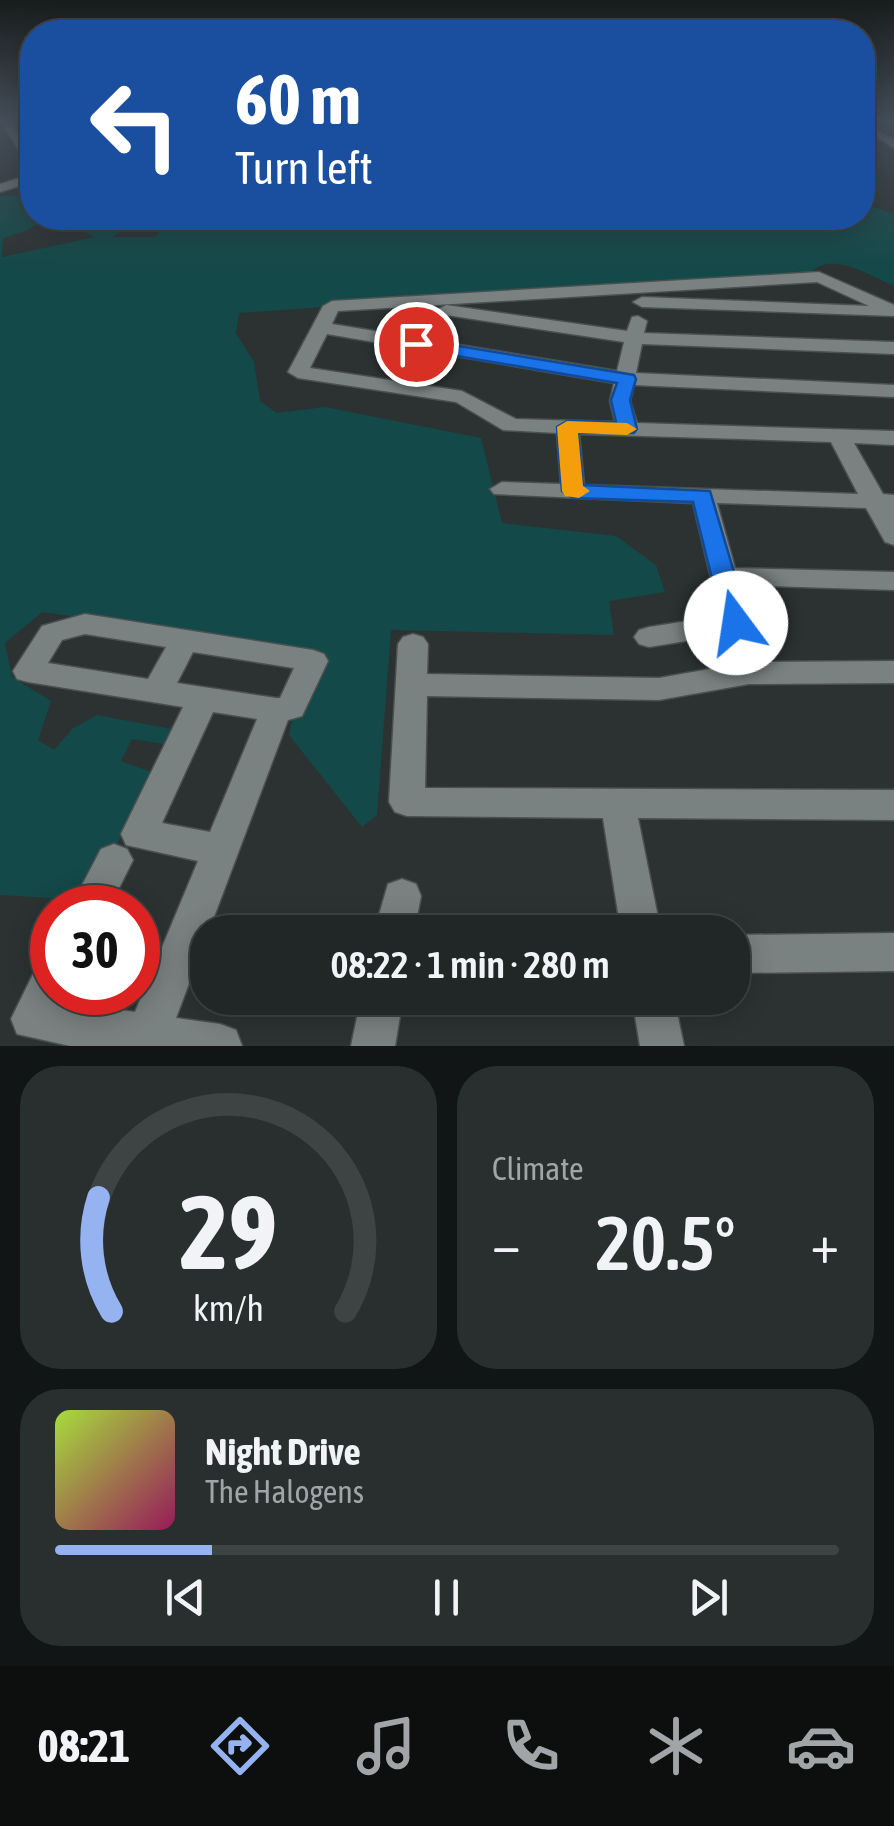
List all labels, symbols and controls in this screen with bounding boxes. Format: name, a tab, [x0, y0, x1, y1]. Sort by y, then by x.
text: 60 m	[235, 59, 361, 139]
icon: left	[70, 60, 200, 190]
text: Turn left	[235, 142, 373, 194]
pin	[374, 302, 459, 387]
icon: arrive	[389, 317, 444, 372]
position arrow	[684, 571, 788, 675]
speed limit sign: 30	[30, 885, 160, 1015]
text: 08:22 · 1 min · 280 m	[330, 943, 610, 986]
text: Climate	[492, 1150, 584, 1187]
text: 29	[180, 1172, 277, 1291]
text: 20.5°	[596, 1200, 735, 1286]
text: −	[492, 1212, 521, 1275]
text: +	[810, 1212, 839, 1275]
text: km/h	[193, 1288, 264, 1329]
text: Night Drive	[205, 1430, 361, 1473]
text: The Halogens	[205, 1473, 364, 1510]
icon: previous	[158, 1570, 213, 1625]
icon: pause	[419, 1570, 474, 1625]
icon: next	[681, 1570, 736, 1625]
icon: directions	[205, 1711, 275, 1781]
icon: music	[351, 1711, 421, 1781]
icon: phone	[496, 1711, 566, 1781]
icon: climate	[641, 1711, 711, 1781]
icon: car	[786, 1711, 856, 1781]
text: 08:21	[38, 1720, 130, 1772]

